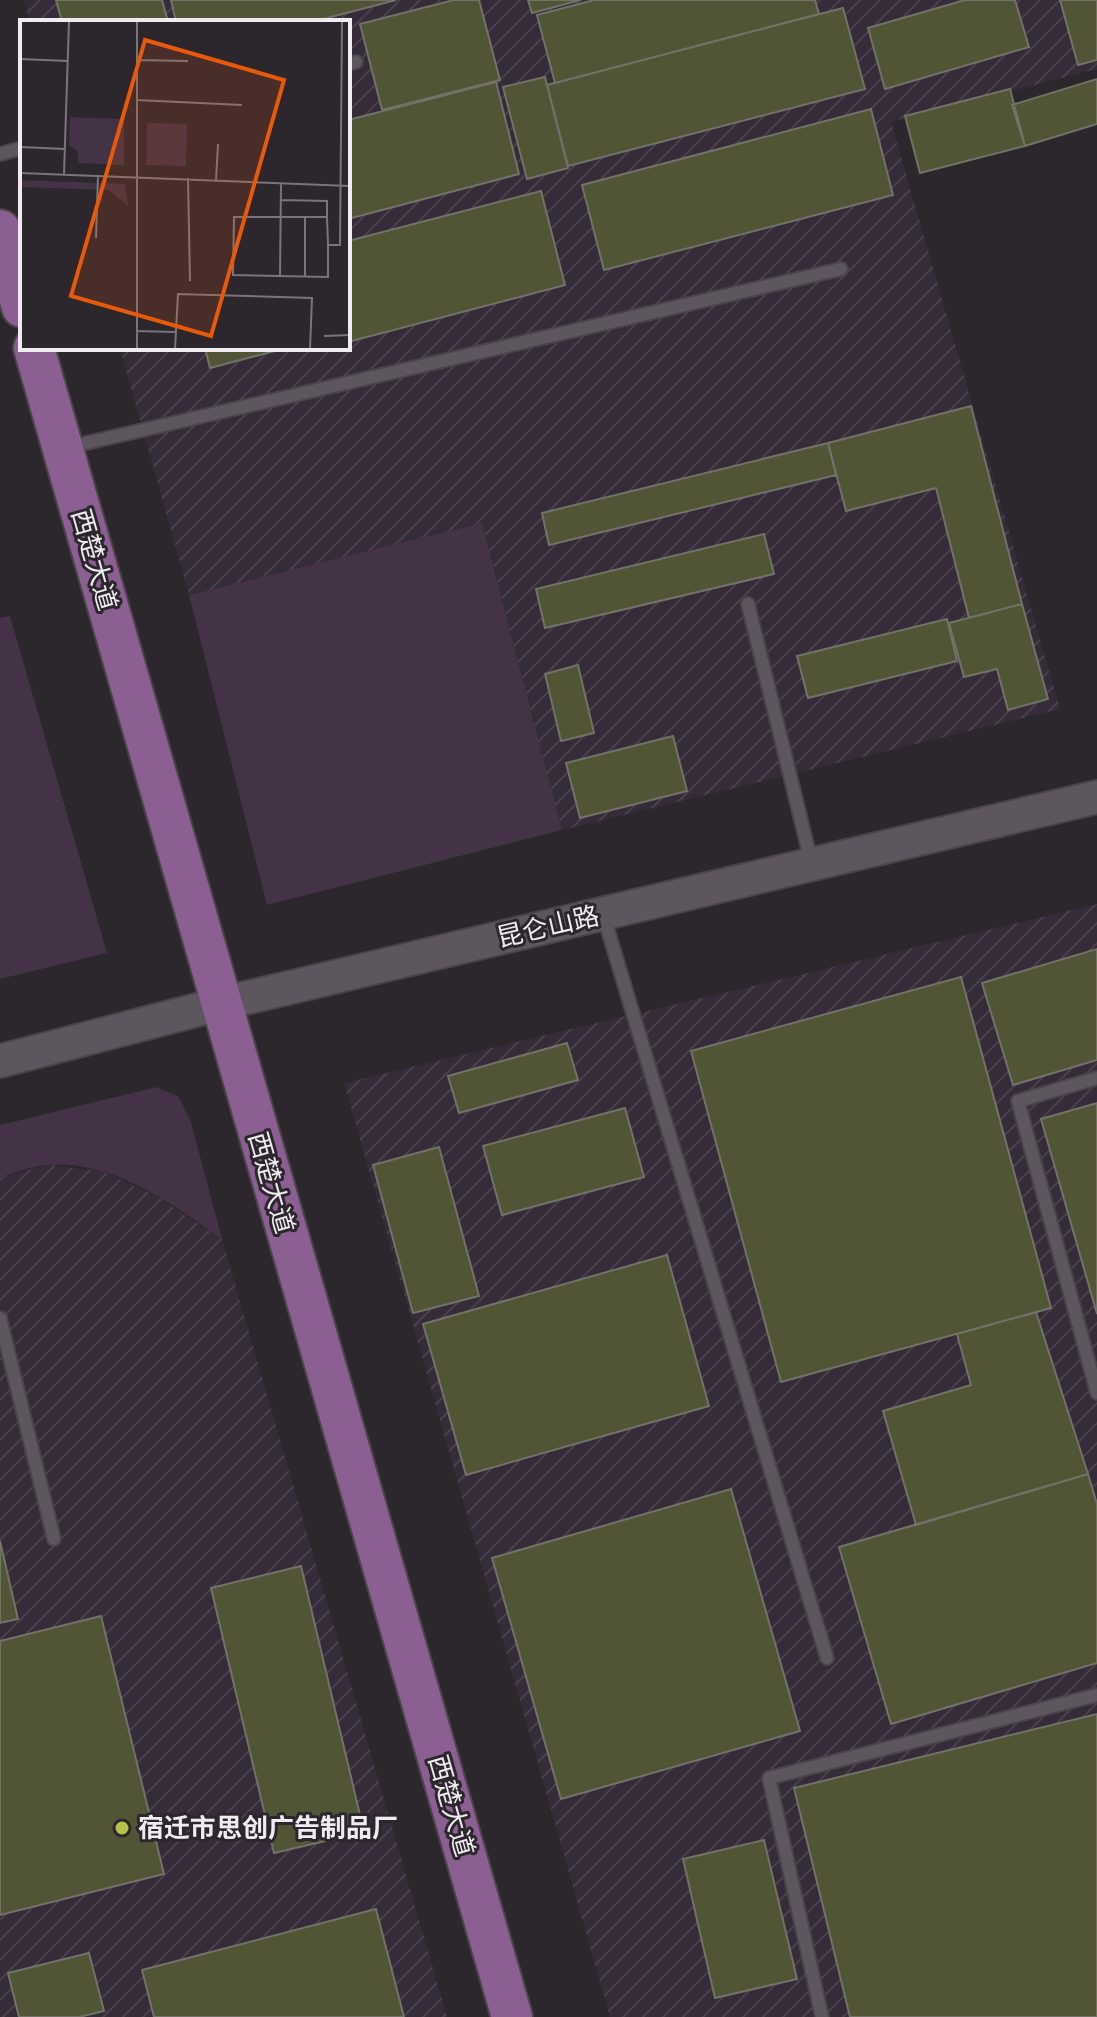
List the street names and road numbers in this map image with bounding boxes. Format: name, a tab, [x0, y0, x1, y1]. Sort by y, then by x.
street label: 西楚大道	[65, 506, 123, 614]
street label: 昆仑山路	[494, 900, 602, 954]
street label: 西楚大道	[242, 1129, 300, 1237]
street label: 西楚大道	[422, 1752, 480, 1860]

